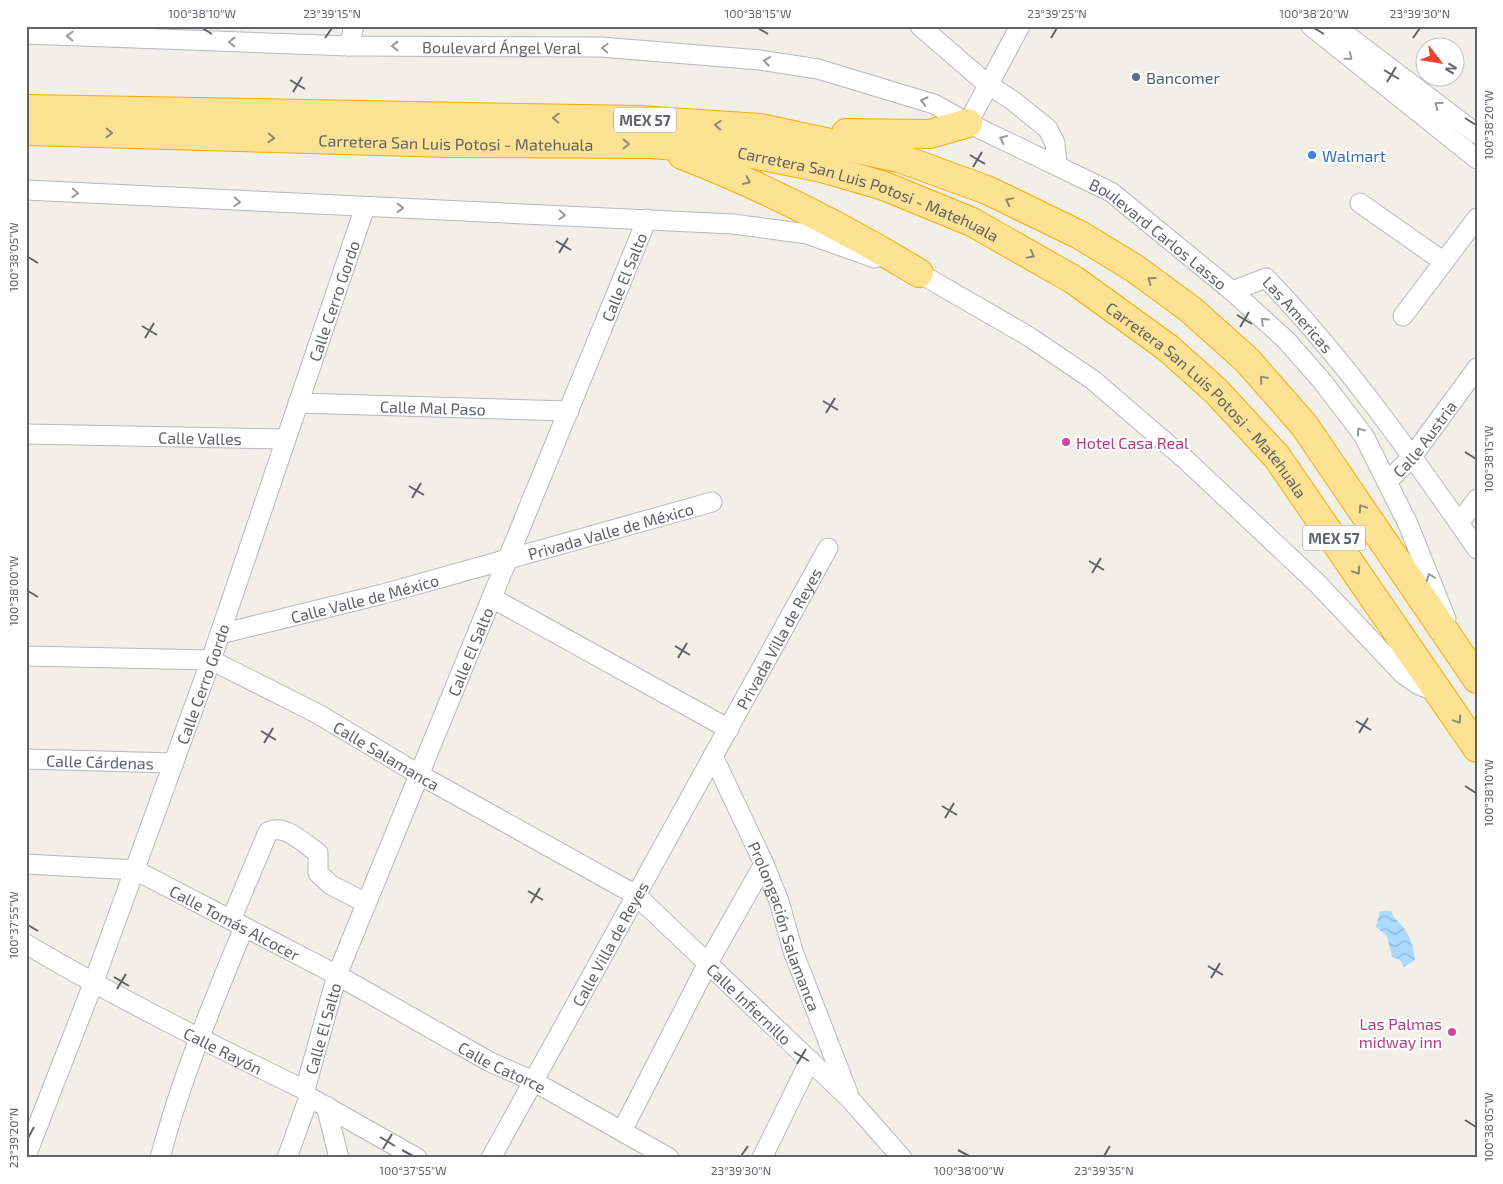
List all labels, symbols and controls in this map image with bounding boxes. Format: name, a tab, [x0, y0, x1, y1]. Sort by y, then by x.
text: 100°38'10"W	[168, 6, 236, 20]
text: 23°39'15"N	[303, 6, 361, 20]
text: 100°38'15"W	[725, 6, 791, 20]
text: 23°39'25"N	[1027, 6, 1087, 20]
text: 100°38'20"W	[1279, 6, 1349, 20]
text: 23°39'30"N	[1390, 6, 1450, 20]
one-way arrow	[65, 31, 73, 41]
one-way arrow	[228, 37, 236, 47]
street label: Boulevard Ángel Veral	[422, 37, 582, 56]
north arrow	[1416, 38, 1466, 88]
one-way arrow	[390, 41, 398, 51]
one-way arrow	[601, 42, 609, 53]
one-way arrow	[1343, 51, 1352, 60]
one-way arrow	[763, 56, 771, 67]
text: N	[1442, 60, 1461, 78]
place label: Bancomer	[1146, 68, 1220, 87]
marker: Bancomer	[1130, 71, 1142, 83]
text: 100°38'20"W	[1481, 90, 1495, 160]
one-way arrow	[921, 96, 929, 106]
one-way arrow	[1435, 102, 1444, 110]
road number: MEX 57	[614, 108, 676, 132]
one-way arrow	[552, 113, 560, 123]
one-way arrow	[714, 120, 722, 131]
one-way arrow	[105, 127, 113, 138]
street label: Carretera San Luis Potosi - Matehuala	[318, 130, 593, 153]
one-way arrow	[267, 132, 275, 143]
one-way arrow	[999, 135, 1008, 145]
one-way arrow	[622, 139, 630, 149]
street label: Carretera San Luis Potosi - Matehuala	[736, 142, 1002, 245]
place label: Walmart	[1322, 146, 1386, 165]
marker: Walmart	[1306, 149, 1318, 161]
one-way arrow	[742, 174, 751, 185]
street label: Boulevard Carlos Lasso	[1087, 174, 1231, 293]
one-way arrow	[71, 187, 79, 198]
one-way arrow	[233, 196, 241, 207]
one-way arrow	[1006, 197, 1015, 207]
one-way arrow	[396, 203, 404, 213]
one-way arrow	[558, 209, 566, 220]
text: 100°38'05"W	[6, 222, 20, 292]
street label: Calle El Salto	[597, 230, 650, 324]
street label: Calle Cerro Gordo	[304, 238, 363, 363]
one-way arrow	[1025, 249, 1034, 259]
street label: Las Americas	[1260, 272, 1338, 356]
one-way arrow	[1147, 277, 1157, 286]
street label: Carretera San Luis Potosi - Matehuala	[1103, 297, 1311, 501]
one-way arrow	[1261, 317, 1270, 326]
one-way arrow	[1260, 375, 1269, 384]
street label: Calle Mal Paso	[380, 396, 486, 418]
street label: Calle Austria	[1388, 396, 1460, 481]
text: 100°38'15"W	[1481, 426, 1495, 492]
street label: Calle Valles	[158, 427, 242, 448]
one-way arrow	[1357, 427, 1366, 437]
place label: Hotel Casa Real	[1076, 433, 1189, 452]
marker: Hotel Casa Real	[1060, 436, 1072, 448]
street label: Privada Valle de México	[525, 498, 695, 563]
one-way arrow	[1359, 504, 1368, 513]
road number: MEX 57	[1303, 526, 1365, 550]
text: 100°38'00"W	[6, 556, 20, 626]
street label: Privada Villa de Reyes	[732, 564, 825, 712]
one-way arrow	[1351, 566, 1360, 575]
street label: Calle Valle de México	[289, 569, 441, 626]
one-way arrow	[1426, 574, 1436, 582]
street label: Calle El Salto	[443, 604, 496, 699]
street label: Calle Cerro Gordo	[172, 621, 232, 746]
one-way arrow	[1452, 715, 1461, 724]
street label: Calle Salamanca	[330, 716, 443, 794]
street label: Calle Cárdenas	[46, 750, 154, 772]
text: 100°38'10"W	[1481, 759, 1495, 827]
street label: Prolongación Salamanca	[745, 838, 825, 1014]
street label: Calle Villa de Reyes	[567, 878, 652, 1009]
street label: Calle Tomás Alcocer	[167, 880, 304, 964]
text: 100°37'55"W	[6, 891, 20, 959]
street label: Calle Infiernillo	[703, 959, 796, 1048]
street label: Calle El Salto	[300, 980, 344, 1076]
place label: Las Palmas midway inn	[1359, 1014, 1442, 1051]
street label: Calle Rayón	[181, 1022, 266, 1077]
marker: Las Palmas midway inn	[1446, 1026, 1458, 1038]
street label: Calle Catorce	[455, 1037, 550, 1096]
text: 100°38'05"W	[1481, 1092, 1495, 1162]
text: 23°39'20"N	[6, 1108, 20, 1168]
text: 100°37'55"W	[379, 1163, 447, 1177]
text: 23°39'30"N	[711, 1163, 771, 1177]
text: 100°38'00"W	[934, 1163, 1004, 1177]
text: 23°39'35"N	[1074, 1163, 1134, 1177]

